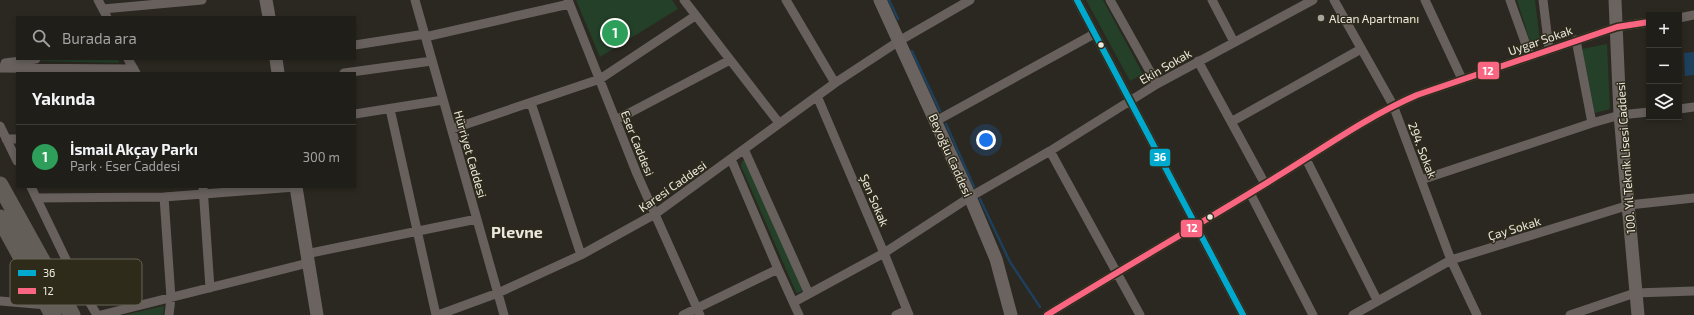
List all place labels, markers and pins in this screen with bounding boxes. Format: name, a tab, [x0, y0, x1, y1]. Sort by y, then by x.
place label: Alcan Apartmanı	[1329, 11, 1419, 25]
marker: Alcan Apartmanı	[1316, 13, 1326, 23]
pin: 1	[602, 18, 628, 48]
unlabelled marker	[1096, 40, 1106, 50]
unlabelled marker	[1205, 212, 1215, 222]

